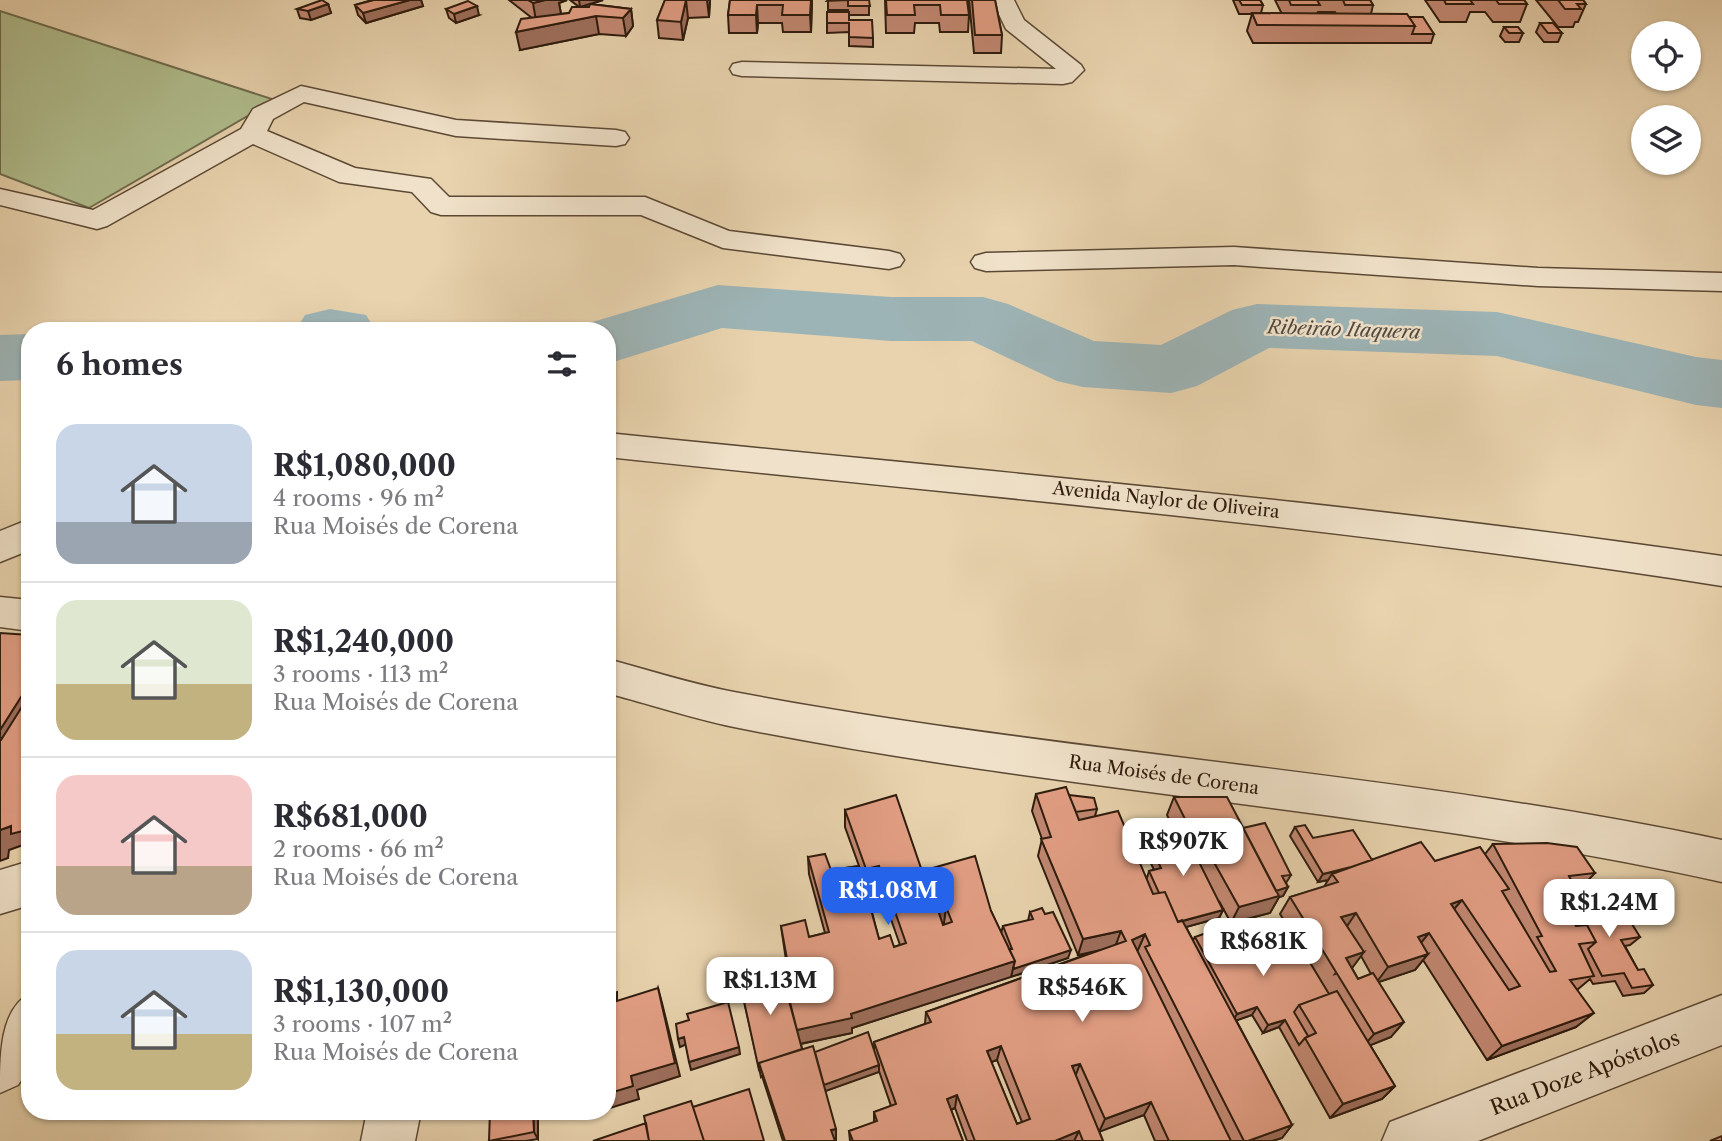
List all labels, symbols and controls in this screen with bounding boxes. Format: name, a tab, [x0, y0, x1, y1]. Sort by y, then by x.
map controls	[1631, 21, 1701, 175]
button: locate	[1631, 21, 1701, 91]
button: layers	[1631, 105, 1701, 175]
water label: Ribeirão Itaquera	[1265, 315, 1422, 344]
icon: filters	[543, 345, 581, 383]
text: 6 homes	[56, 346, 183, 383]
text: R$1,080,000	[273, 447, 456, 484]
icon: home	[112, 452, 196, 536]
street label: Avenida Naylor de Oliveira	[1050, 477, 1281, 523]
text: 4 rooms · 96 m²	[273, 484, 444, 512]
text: Rua Moisés de Corena	[273, 512, 518, 540]
text: R$1,240,000	[273, 623, 454, 660]
icon: home	[112, 628, 196, 712]
text: 3 rooms · 113 m²	[273, 660, 449, 688]
text: Rua Moisés de Corena	[273, 688, 518, 716]
street label: Rua Moisés de Corena	[1067, 751, 1261, 799]
text: R$681,000	[273, 798, 428, 835]
icon: home	[112, 803, 196, 887]
pin: R$907K	[1126, 818, 1240, 878]
text: R$907K	[1138, 827, 1228, 855]
text: 2 rooms · 66 m²	[273, 835, 444, 863]
text: Rua Moisés de Corena	[273, 863, 518, 891]
pin: R$1.08M	[823, 867, 953, 927]
text: R$1.08M	[838, 876, 938, 904]
pin: R$1.24M	[1544, 880, 1674, 939]
text: R$1.24M	[1560, 888, 1658, 916]
pin: R$681K	[1206, 918, 1320, 978]
text: R$681K	[1219, 927, 1307, 955]
pin: R$1.13M	[705, 958, 835, 1017]
pin: R$546K	[1025, 964, 1139, 1024]
text: R$1.13M	[722, 966, 818, 994]
text: R$1,130,000	[273, 973, 449, 1010]
text: R$546K	[1038, 973, 1127, 1001]
icon: home	[112, 978, 196, 1062]
text: 3 rooms · 107 m²	[273, 1010, 452, 1038]
street label: Rua Doze Apóstolos	[1487, 1025, 1683, 1120]
text: Rua Moisés de Corena	[273, 1038, 518, 1066]

